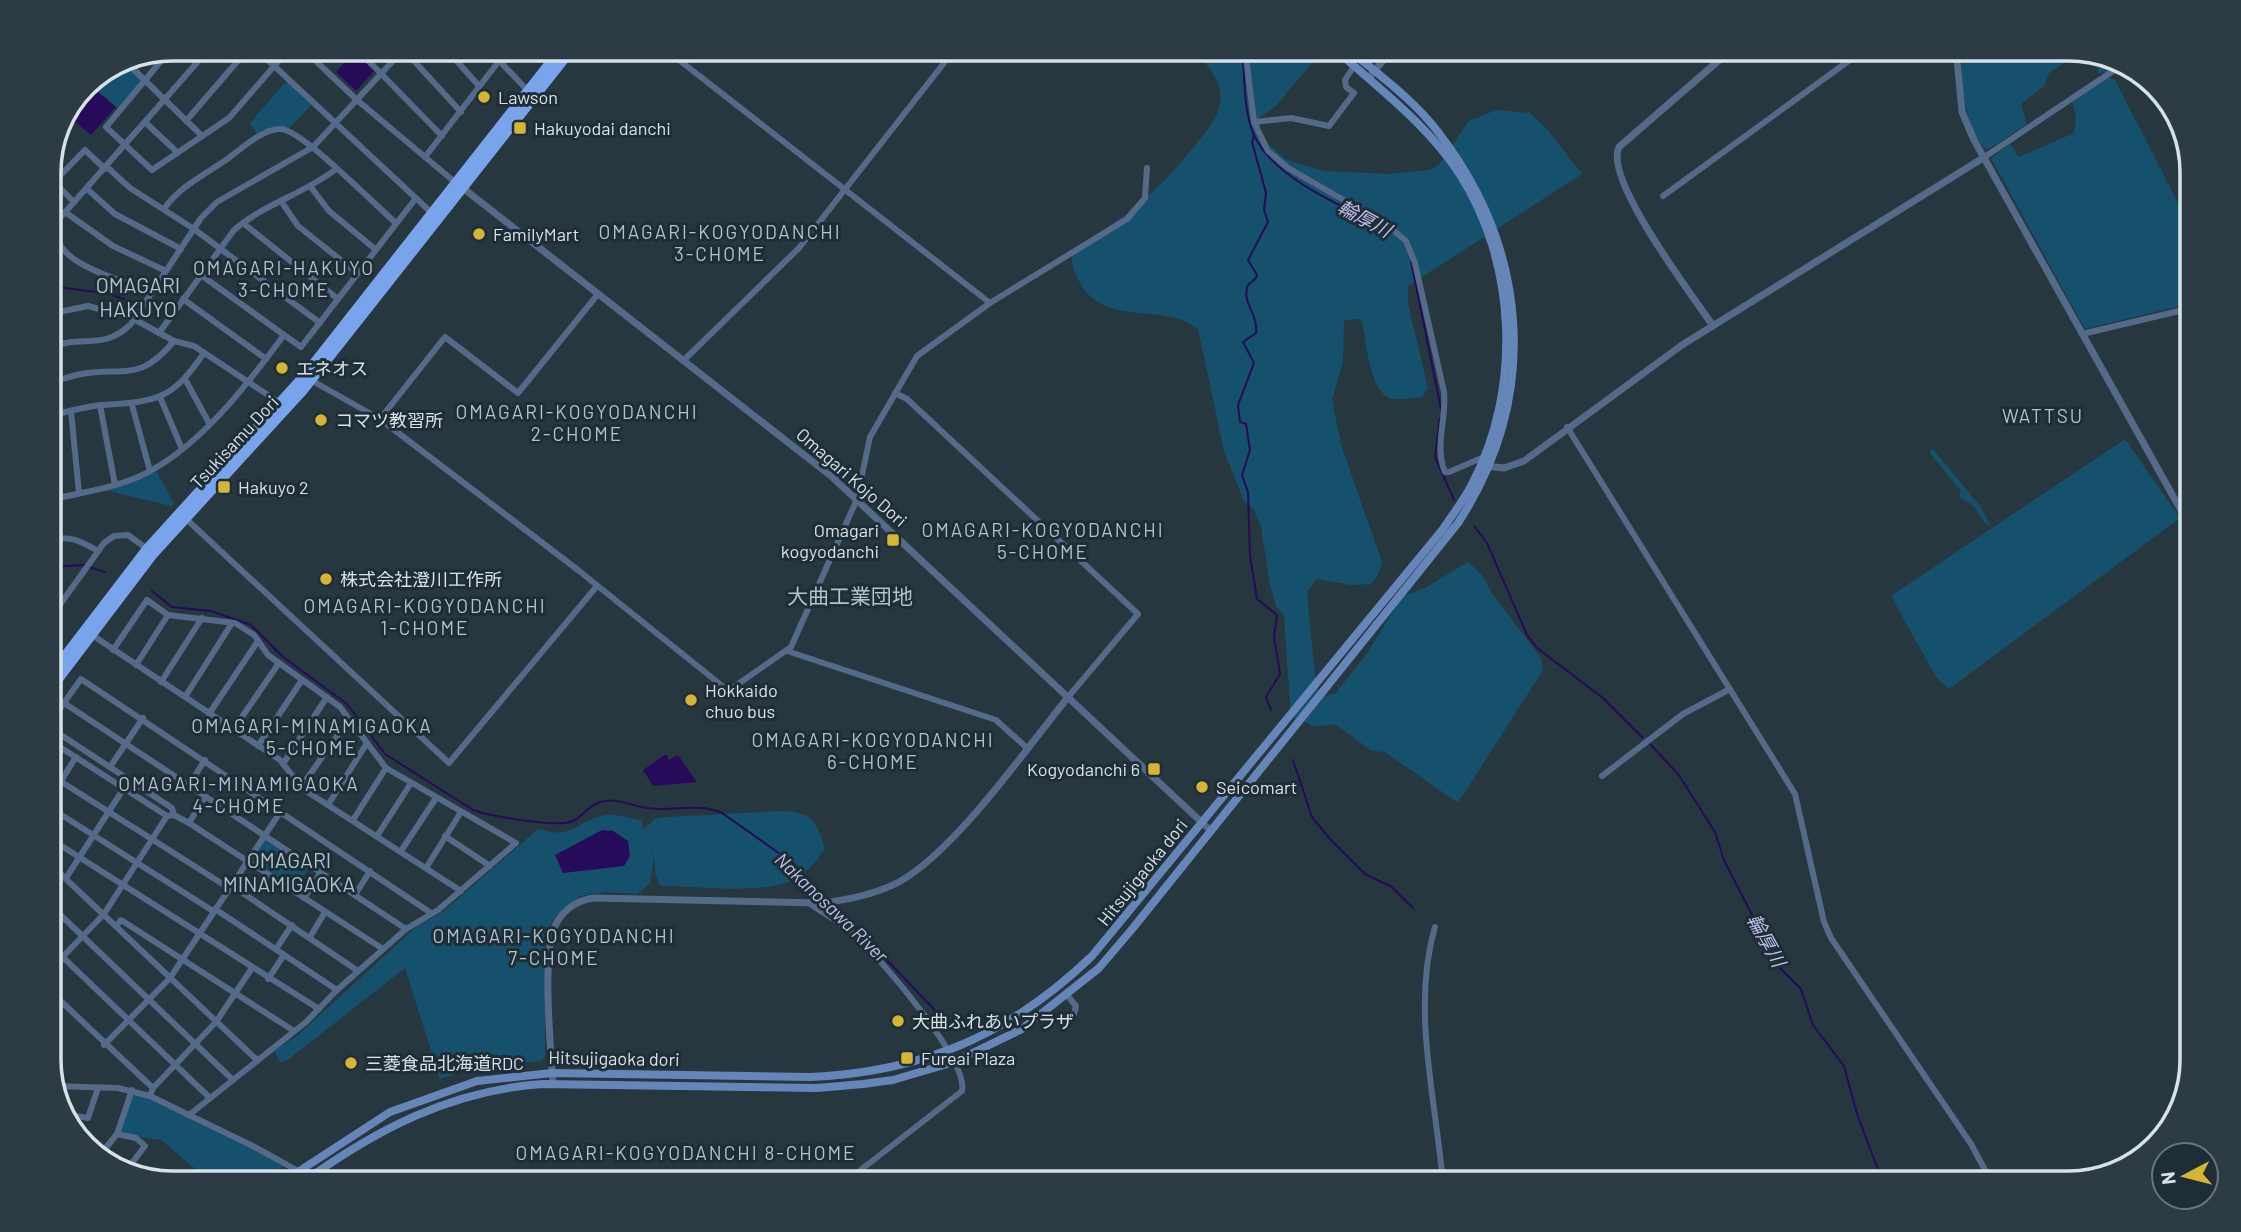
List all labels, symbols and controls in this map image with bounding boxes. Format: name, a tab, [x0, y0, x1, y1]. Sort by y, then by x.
place label: Lawson	[498, 86, 558, 108]
marker: Lawson	[476, 89, 492, 105]
place label: Hakuyodai danchi	[534, 117, 671, 139]
marker: Hakuyodai danchi	[512, 120, 528, 136]
water label: 輪厚川	[1334, 194, 1397, 242]
district label: OMAGARI-KOGYODANCHI 3-CHOME	[598, 220, 842, 265]
place label: FamilyMart	[493, 223, 579, 245]
marker: FamilyMart	[471, 226, 487, 242]
district label: OMAGARI-HAKUYO 3-CHOME	[193, 256, 375, 301]
district label: OMAGARI HAKUYO	[96, 272, 180, 321]
place label: エネオス	[296, 357, 368, 379]
marker: エネオス	[274, 360, 290, 376]
street label: Tsukisamu Dori	[185, 391, 283, 493]
district label: OMAGARI-KOGYODANCHI 2-CHOME	[455, 400, 699, 445]
district label: WATTSU	[2002, 404, 2084, 427]
place label: コマツ教習所	[335, 409, 443, 431]
marker: コマツ教習所	[313, 412, 329, 428]
street label: Omagari Kojo Dori	[792, 423, 912, 531]
place label: Hakuyo 2	[238, 476, 309, 498]
marker: Hakuyo 2	[216, 479, 232, 495]
district label: OMAGARI-KOGYODANCHI 5-CHOME	[921, 518, 1165, 563]
place label: Omagari kogyodanchi	[781, 519, 879, 562]
marker: Omagari kogyodanchi	[885, 532, 901, 548]
place label: 株式会社澄川工作所	[340, 568, 502, 590]
marker: 株式会社澄川工作所	[318, 571, 334, 587]
district label: 大曲工業団地	[787, 583, 913, 608]
district label: OMAGARI-KOGYODANCHI 1-CHOME	[303, 594, 547, 639]
place label: Hokkaido chuo bus	[705, 679, 778, 722]
marker: Hokkaido chuo bus	[683, 692, 699, 708]
district label: OMAGARI-MINAMIGAOKA 5-CHOME	[191, 714, 433, 759]
district label: OMAGARI-KOGYODANCHI 6-CHOME	[751, 728, 995, 773]
place label: Kogyodanchi 6	[1027, 758, 1140, 780]
marker: Kogyodanchi 6	[1146, 761, 1162, 777]
district label: OMAGARI-MINAMIGAOKA 4-CHOME	[118, 772, 360, 817]
place label: Seicomart	[1216, 776, 1297, 798]
marker: Seicomart	[1194, 779, 1210, 795]
street label: Hitsujigaoka dori	[1092, 814, 1192, 930]
district label: OMAGARI MINAMIGAOKA	[223, 847, 355, 896]
water label: Nakanosawa River	[771, 847, 894, 968]
water label: 輪厚川	[1743, 909, 1792, 972]
district label: OMAGARI-KOGYODANCHI 7-CHOME	[432, 924, 676, 969]
place label: 大曲ふれあいプラザ	[912, 1010, 1074, 1032]
marker: 大曲ふれあいプラザ	[890, 1013, 906, 1029]
street label: Hitsujigaoka dori	[548, 1046, 680, 1070]
place label: Fureai Plaza	[921, 1047, 1015, 1069]
marker: Fureai Plaza	[899, 1050, 915, 1066]
place label: 三菱食品北海道RDC	[365, 1052, 524, 1074]
marker: 三菱食品北海道RDC	[343, 1055, 359, 1071]
district label: OMAGARI-KOGYODANCHI 8-CHOME	[515, 1141, 857, 1164]
north arrow	[2150, 1141, 2220, 1211]
text: N	[2155, 1170, 2180, 1186]

